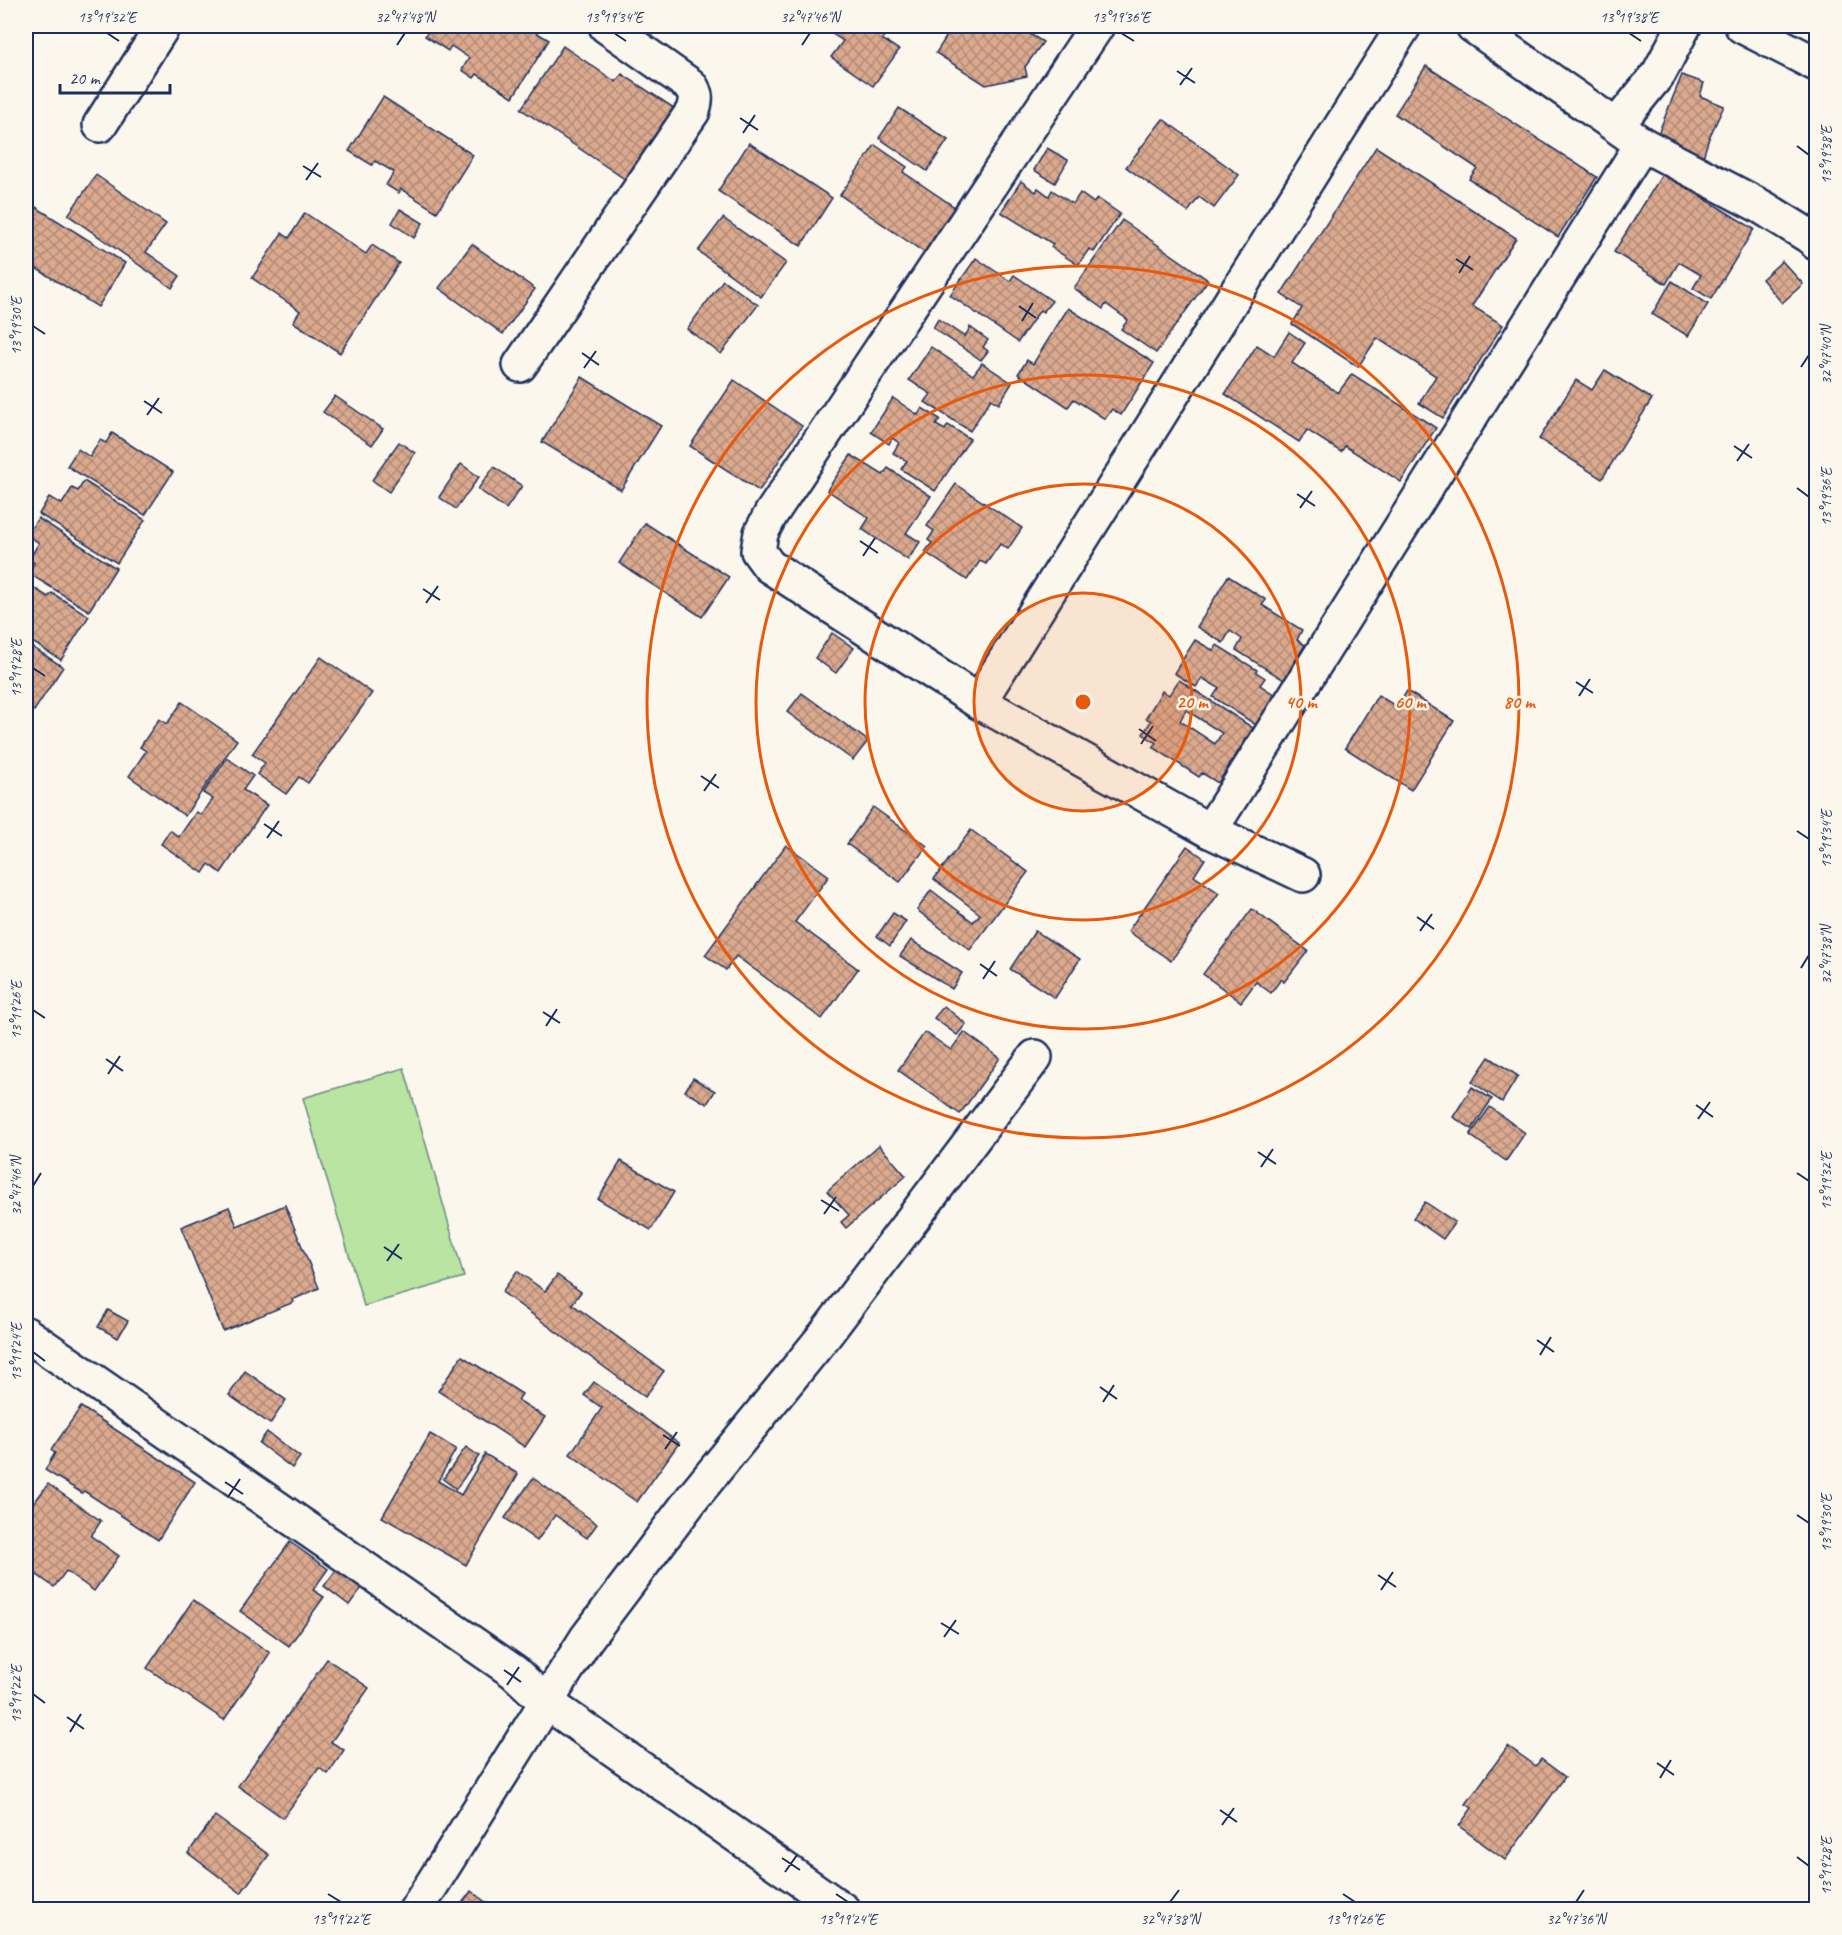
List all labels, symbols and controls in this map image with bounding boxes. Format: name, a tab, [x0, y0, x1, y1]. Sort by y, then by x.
text: 13°19'32"E	[78, 8, 138, 27]
text: 32°47'48"N	[375, 8, 438, 27]
text: 13°19'34"E	[585, 8, 645, 27]
text: 32°47'46"N	[780, 8, 843, 27]
text: 13°19'36"E	[1092, 8, 1152, 27]
text: 13°19'38"E	[1600, 8, 1660, 27]
scale bar	[60, 57, 170, 95]
text: 20 m	[69, 67, 102, 89]
text: 13°19'38"E	[1817, 124, 1836, 184]
text: 13°19'30"E	[7, 295, 26, 355]
text: 32°47'40"N	[1817, 322, 1836, 385]
text: 13°19'36"E	[1817, 466, 1836, 526]
text: 13°19'28"E	[7, 637, 26, 697]
text: 20 m	[1177, 691, 1209, 713]
text: 40 m	[1286, 691, 1318, 713]
text: 60 m	[1394, 691, 1427, 713]
text: 80 m	[1504, 691, 1536, 713]
centre of rings	[1073, 692, 1093, 712]
text: 13°19'34"E	[1817, 808, 1836, 868]
text: 32°47'38"N	[1817, 922, 1836, 985]
text: 13°19'26"E	[7, 979, 26, 1039]
text: 13°19'32"E	[1817, 1150, 1836, 1210]
text: 32°47'46"N	[7, 1153, 26, 1216]
text: 13°19'24"E	[7, 1321, 26, 1381]
text: 13°19'30"E	[1817, 1492, 1836, 1552]
text: 13°19'22"E	[7, 1663, 26, 1723]
text: 13°19'28"E	[1817, 1835, 1836, 1895]
text: 13°19'22"E	[312, 1910, 372, 1929]
text: 13°19'24"E	[819, 1910, 879, 1929]
text: 32°47'38"N	[1140, 1910, 1203, 1929]
text: 13°19'26"E	[1326, 1910, 1386, 1929]
text: 32°47'36"N	[1546, 1910, 1609, 1929]

